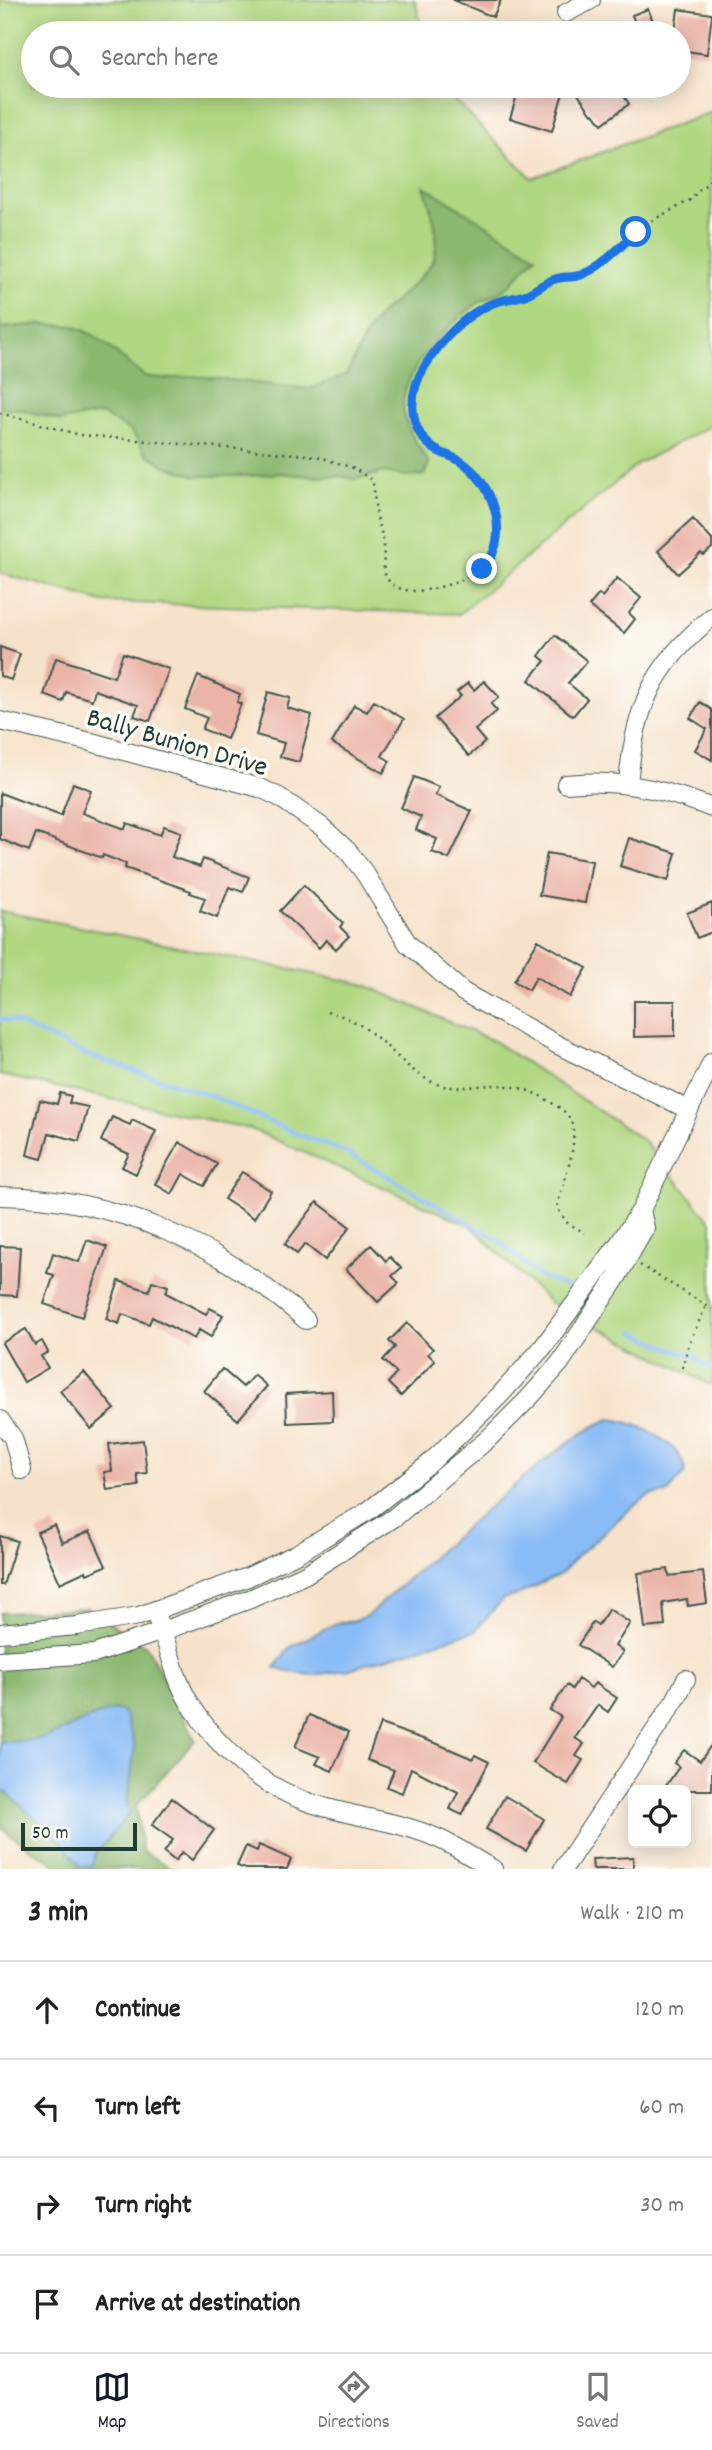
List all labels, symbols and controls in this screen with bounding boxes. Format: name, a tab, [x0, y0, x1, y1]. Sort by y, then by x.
search box	[21, 21, 691, 98]
icon: search	[45, 41, 83, 79]
text: Search here	[101, 41, 219, 78]
route start	[620, 216, 651, 247]
route end	[466, 553, 497, 584]
street label: Bally Bunion Drive	[81, 700, 272, 790]
map controls	[628, 1785, 691, 1848]
button: locate	[628, 1785, 691, 1848]
scale bar	[21, 1820, 136, 1852]
text: 50 m	[32, 1821, 69, 1848]
text: 3 min	[28, 1893, 88, 1936]
text: Walk · 210 m	[581, 1898, 684, 1931]
icon: ahead	[28, 1991, 66, 2029]
text: Continue	[95, 1992, 180, 2029]
text: 120 m	[635, 1994, 684, 2027]
icon: left	[28, 2089, 66, 2127]
text: Turn left	[95, 2090, 181, 2127]
text: 60 m	[639, 2092, 684, 2125]
icon: right	[28, 2187, 66, 2225]
text: Turn right	[95, 2188, 192, 2225]
text: 30 m	[640, 2190, 684, 2223]
icon: arrive	[28, 2285, 66, 2323]
text: Arrive at destination	[95, 2286, 300, 2323]
tab: Map	[93, 2368, 131, 2437]
tab: Directions	[318, 2368, 390, 2437]
tab: Saved	[576, 2368, 619, 2437]

